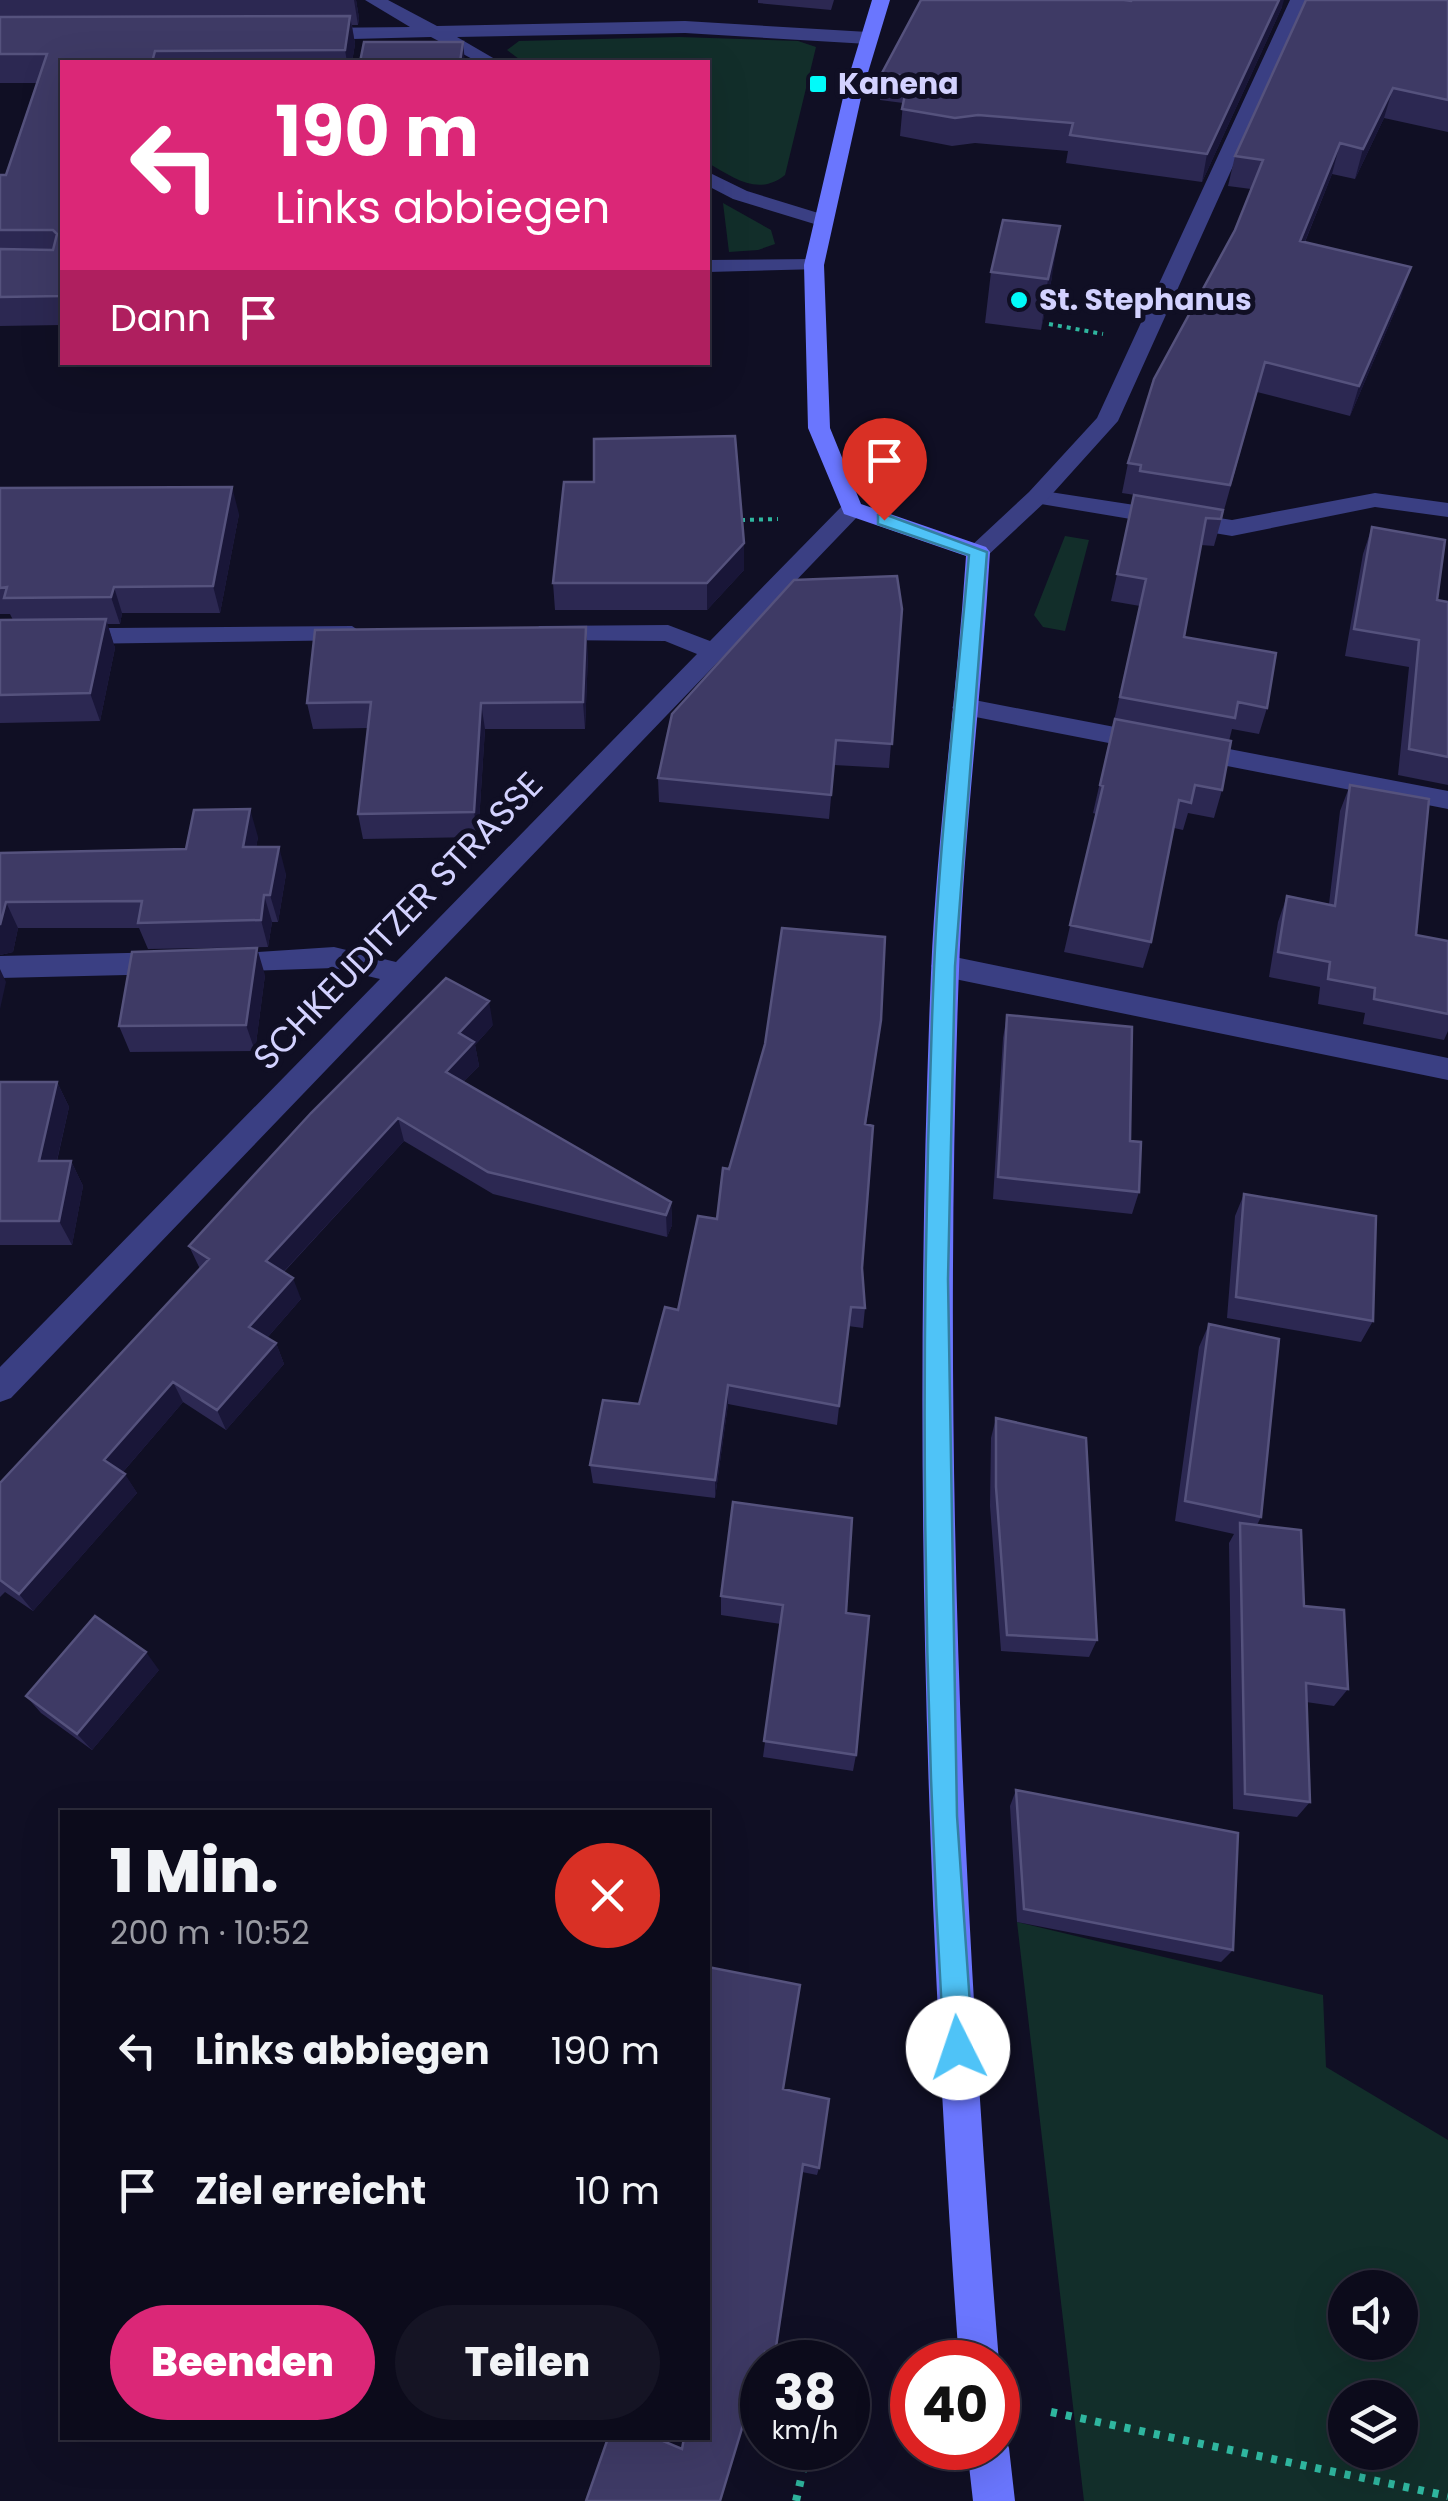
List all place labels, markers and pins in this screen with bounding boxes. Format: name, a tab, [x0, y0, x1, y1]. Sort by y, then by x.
place label: Kanena	[838, 62, 959, 105]
marker: Kanena	[807, 73, 829, 95]
place label: St. Stephanus	[1039, 278, 1252, 321]
marker: St. Stephanus	[1008, 289, 1030, 311]
pin	[842, 418, 927, 521]

